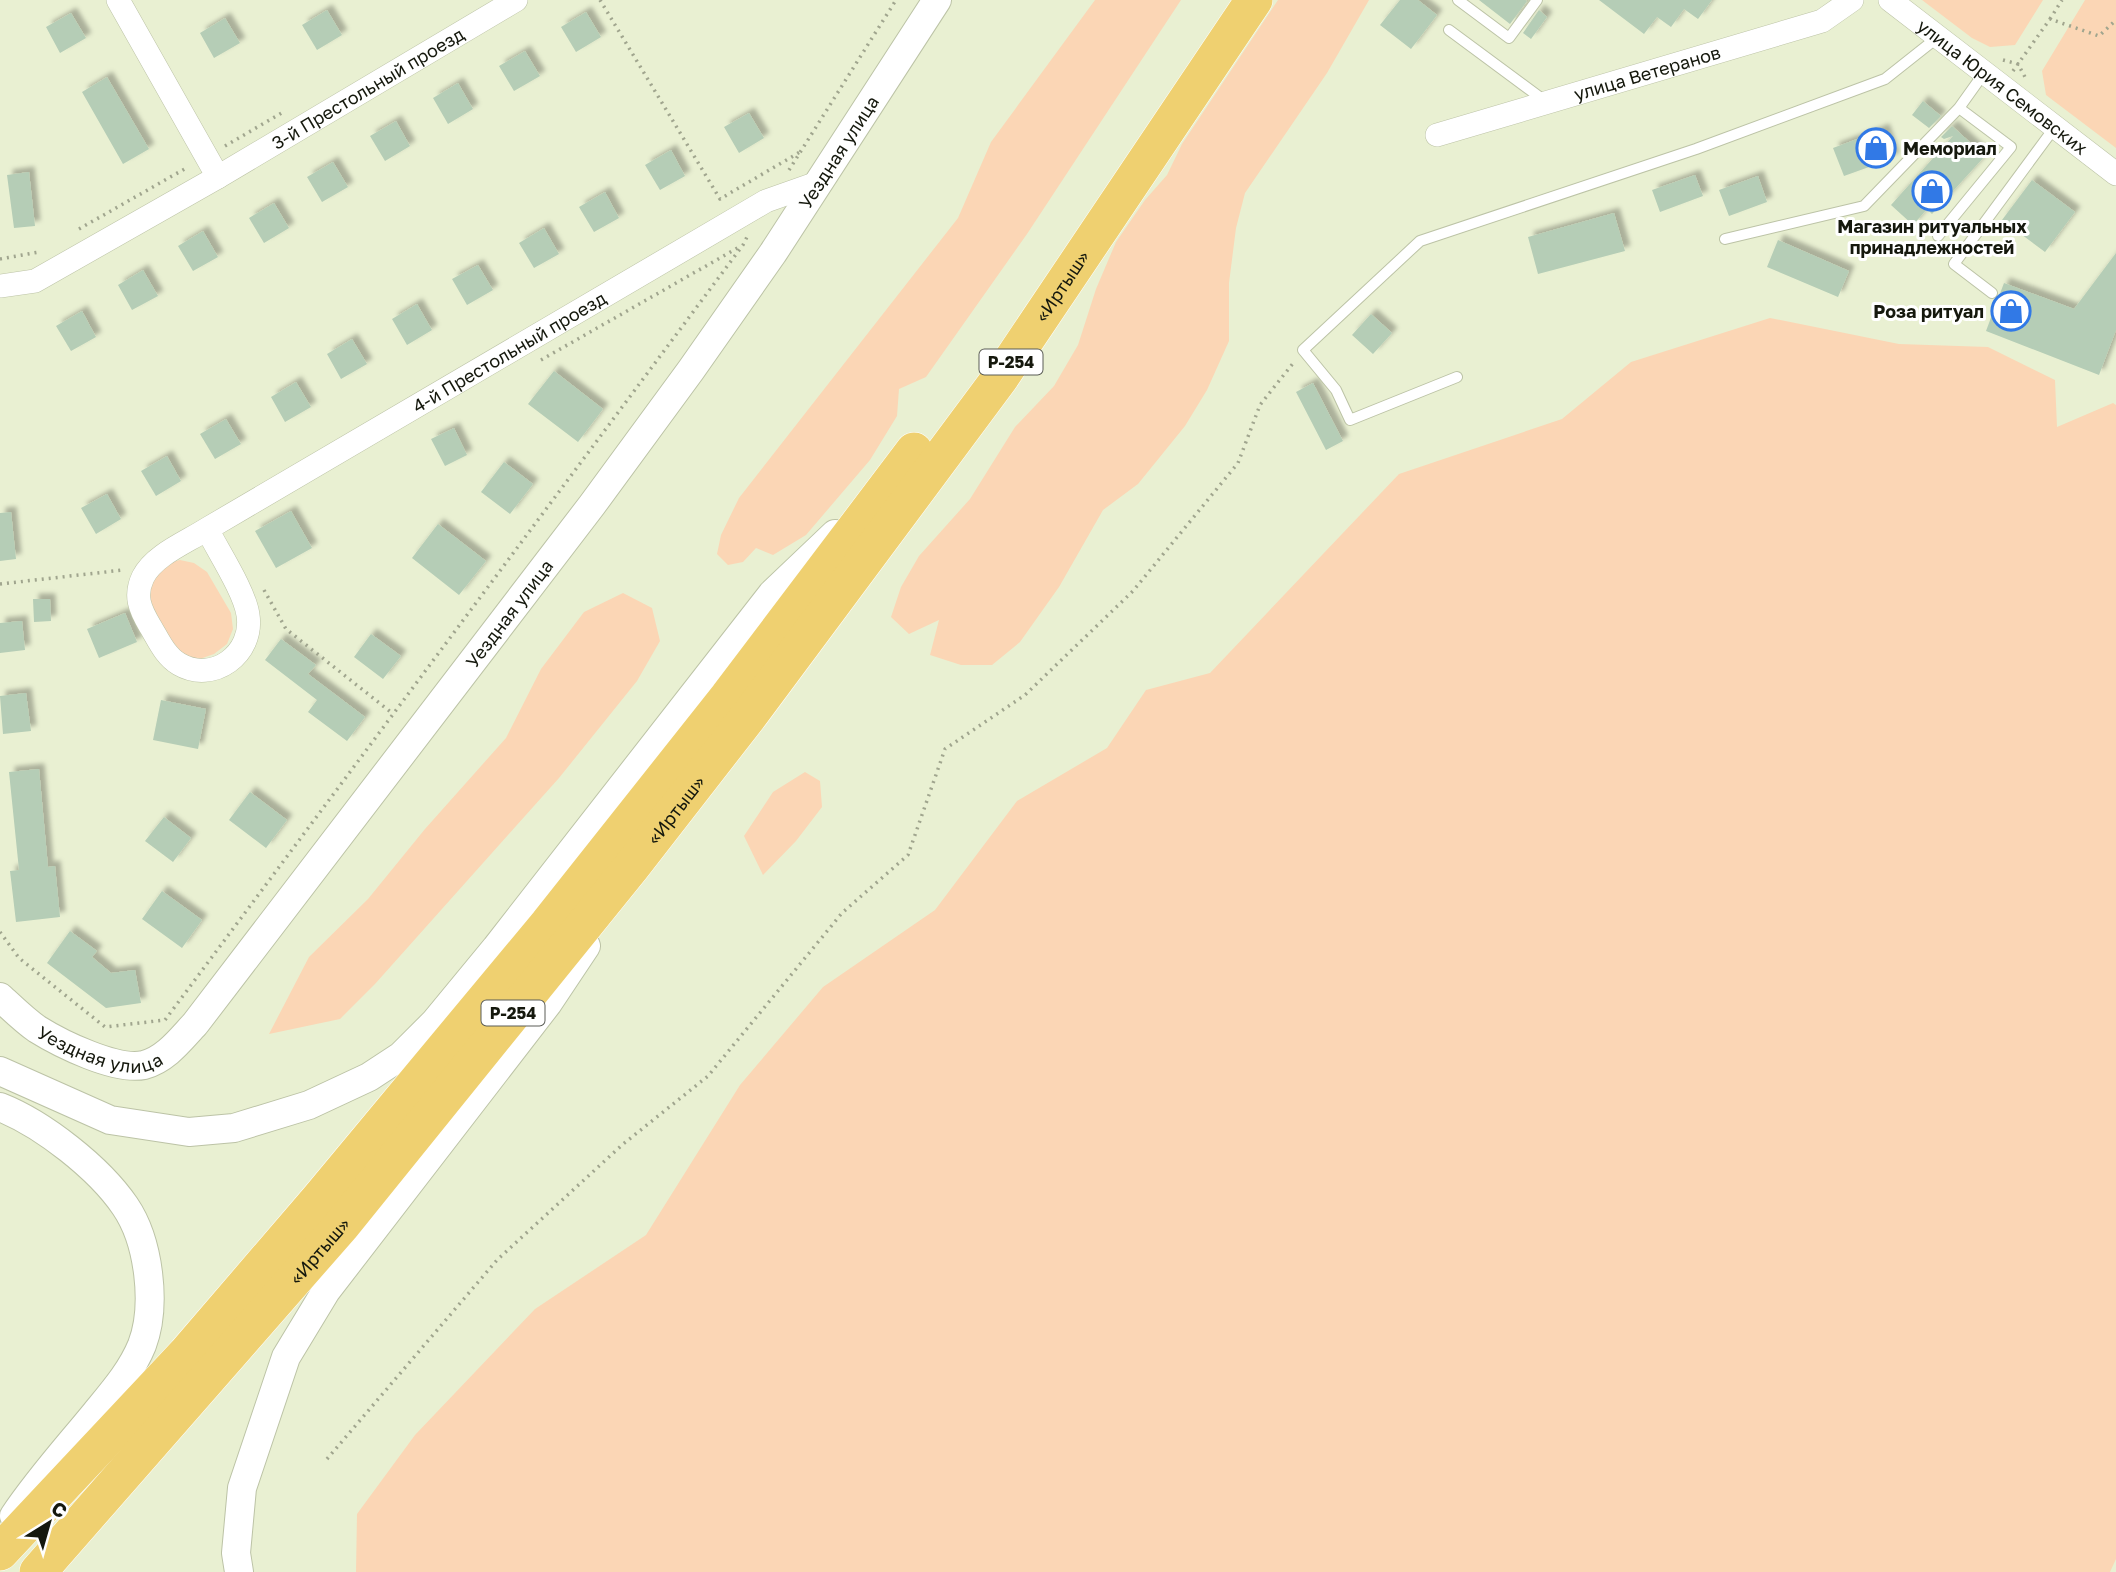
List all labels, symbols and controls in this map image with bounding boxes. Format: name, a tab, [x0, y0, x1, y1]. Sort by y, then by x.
street label: улица Юрия Семовских	[1913, 14, 2092, 159]
street label: 3-й Престольный проезд	[268, 22, 468, 154]
street label: улица Ветеранов	[1571, 41, 1723, 105]
street label: Уездная улица	[794, 91, 883, 213]
shop icon: Мемориал	[1855, 127, 1897, 169]
place label: Мемориал	[1903, 137, 1997, 159]
shop icon: Магазин ритуальных принадлежностей	[1911, 170, 1953, 212]
place label: Магазин ритуальных принадлежностей	[1837, 215, 2027, 258]
street label: «Иртыш»	[1030, 246, 1094, 326]
street label: 4-й Престольный проезд	[409, 286, 610, 417]
shop icon: Роза ритуал	[1990, 290, 2032, 332]
place label: Роза ритуал	[1873, 300, 1984, 322]
road number: Р-254	[979, 350, 1042, 374]
street label: Уездная улица	[461, 555, 557, 672]
street label: «Иртыш»	[642, 771, 709, 849]
road number: Р-254	[482, 1001, 544, 1026]
street label: Уездная улица	[34, 1021, 166, 1077]
street label: «Иртыш»	[284, 1213, 354, 1288]
north arrow	[14, 1488, 84, 1558]
text: С	[47, 1496, 72, 1522]

